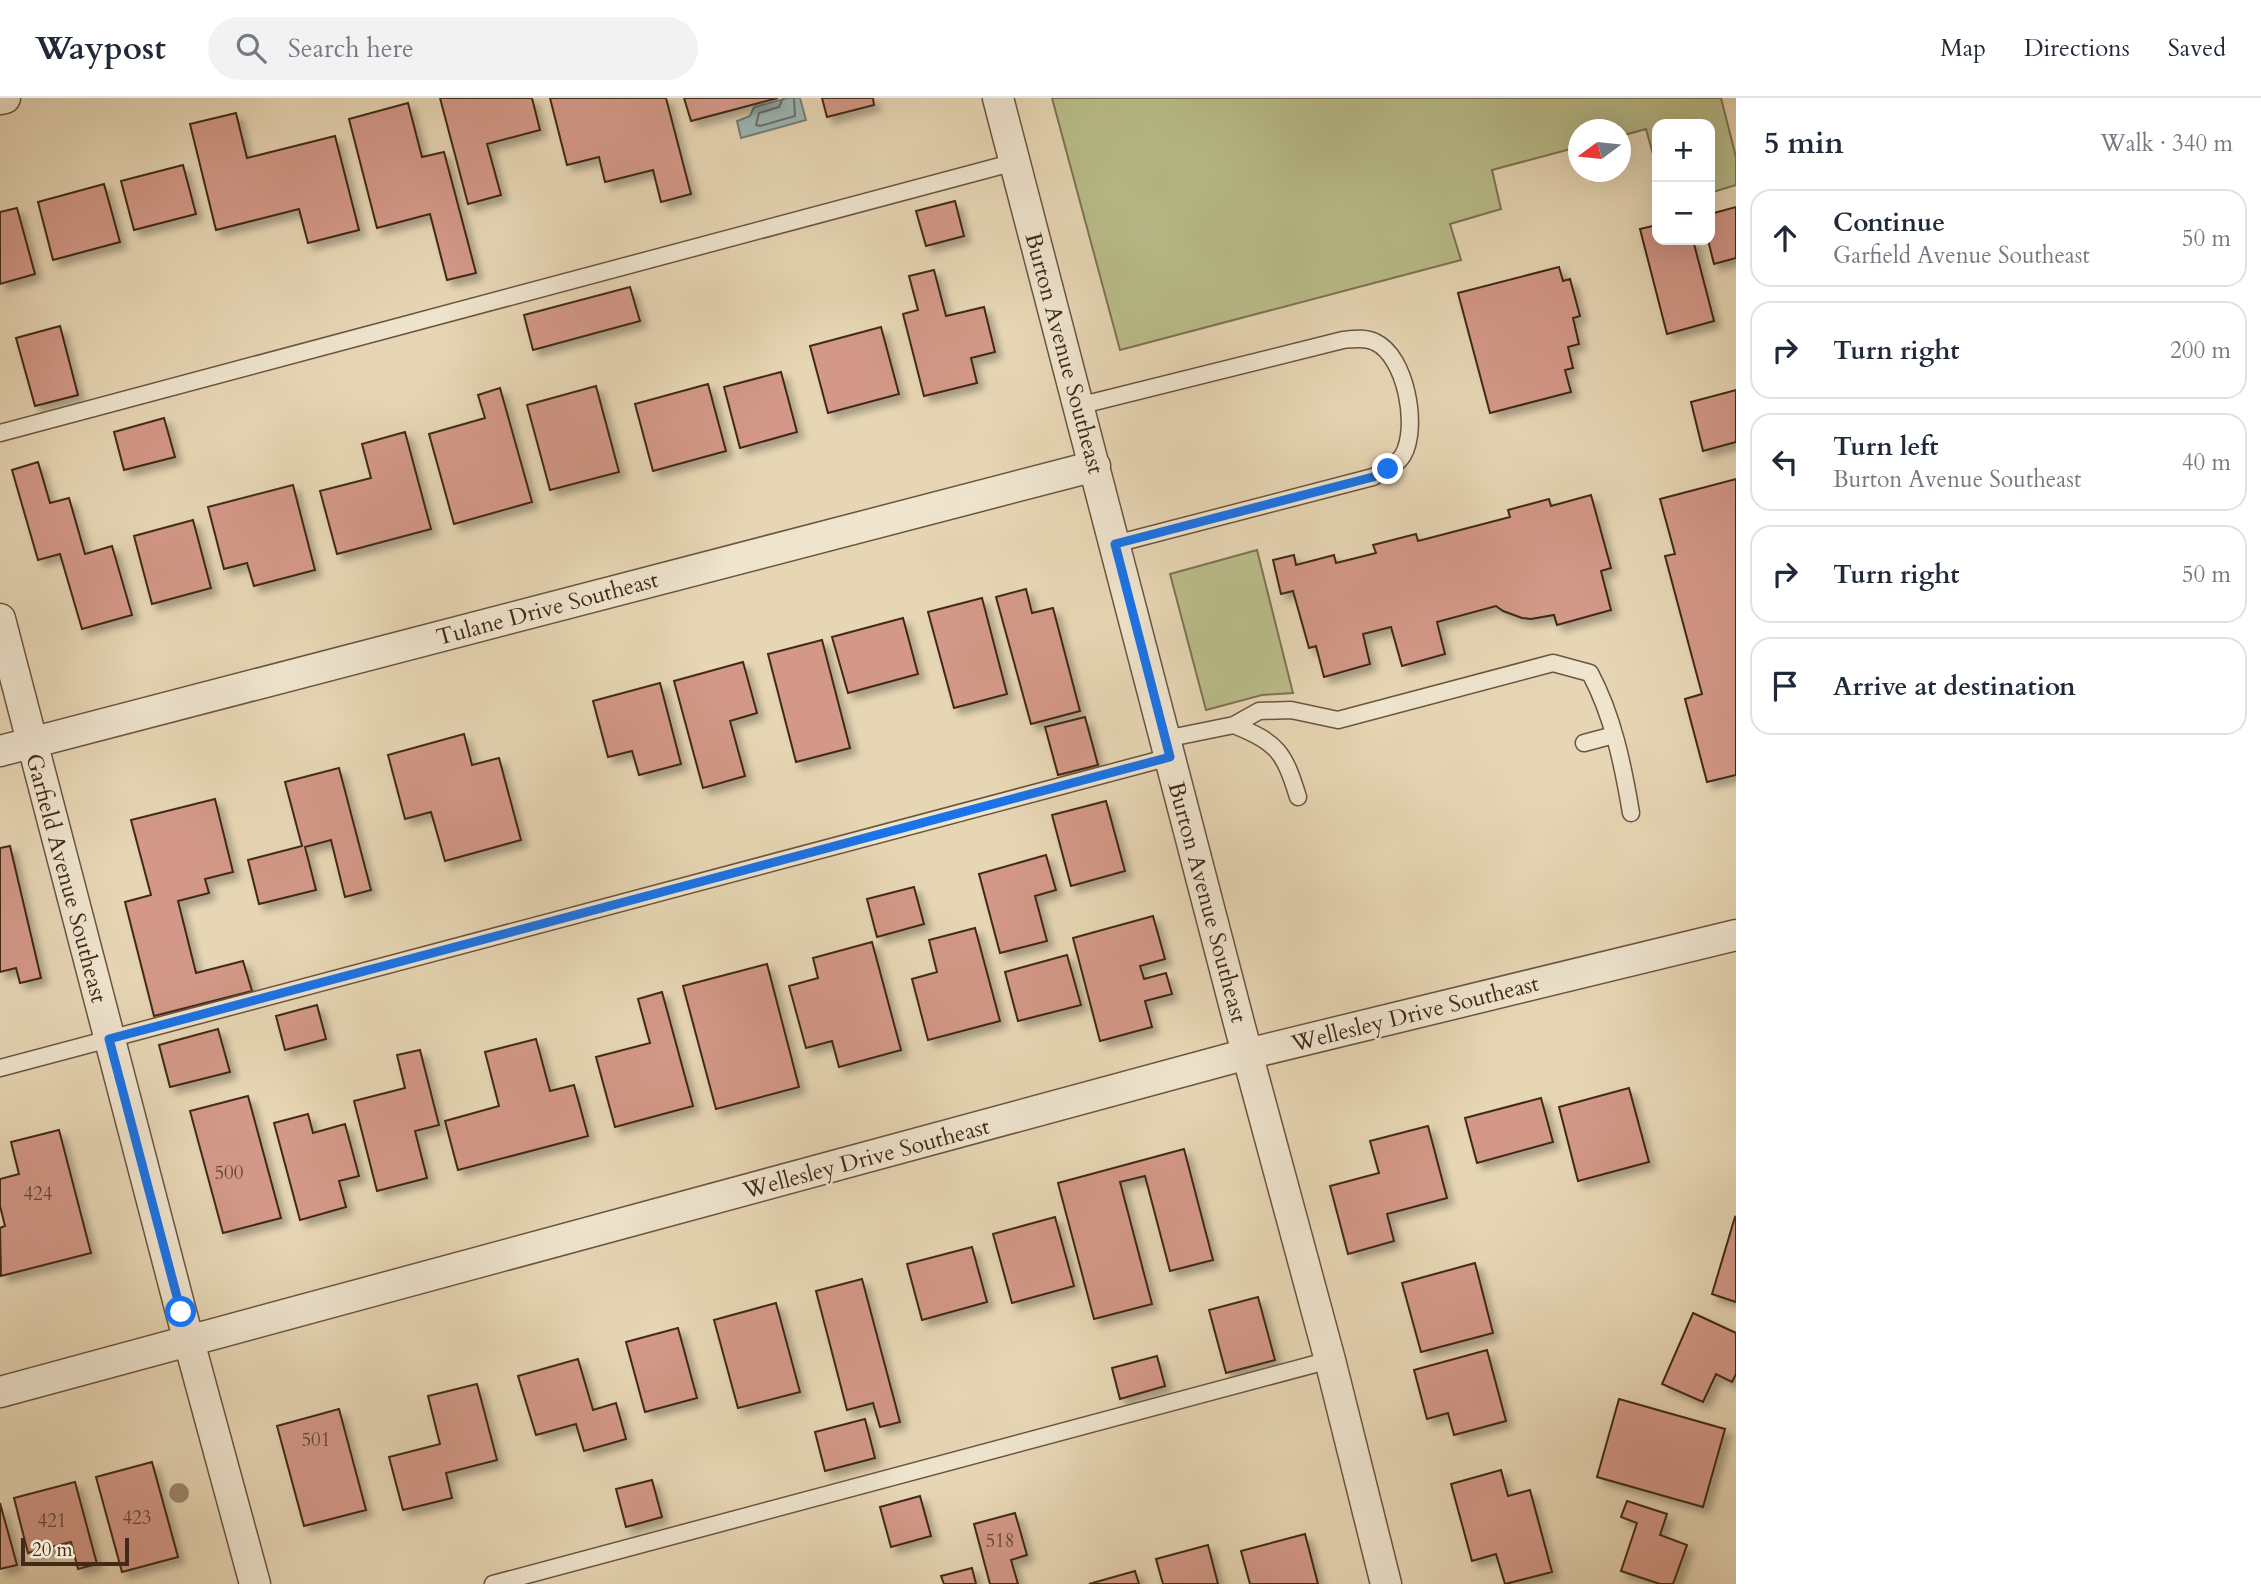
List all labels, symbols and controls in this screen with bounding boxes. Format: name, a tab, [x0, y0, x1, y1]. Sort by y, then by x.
search box	[208, 17, 698, 80]
text: Waypost	[35, 26, 166, 71]
icon: search	[232, 29, 270, 67]
text: Search here	[288, 31, 414, 66]
text: Map	[1940, 32, 1986, 65]
text: Directions	[2024, 32, 2130, 65]
text: Saved	[2168, 32, 2226, 65]
north arrow	[1568, 119, 1631, 182]
map controls	[1652, 119, 1715, 245]
button: +	[1652, 119, 1715, 182]
text: 5 min	[1764, 123, 1844, 164]
text: Walk · 340 m	[2100, 128, 2233, 159]
button: −	[1652, 182, 1715, 245]
text: Continue	[1833, 205, 1945, 240]
icon: ahead	[1766, 219, 1804, 257]
text: 50 m	[2182, 223, 2231, 254]
street label: Burton Avenue Southeast	[1017, 229, 1112, 477]
text: Garfield Avenue Southeast	[1833, 240, 2090, 271]
icon: right	[1766, 331, 1804, 369]
text: Turn right	[1833, 333, 1960, 368]
text: 200 m	[2170, 335, 2231, 366]
text: Turn left	[1833, 429, 1938, 464]
icon: left	[1766, 443, 1804, 481]
text: 40 m	[2182, 447, 2231, 478]
route end	[1372, 453, 1403, 484]
text: Burton Avenue Southeast	[1833, 464, 2081, 495]
icon: right	[1766, 555, 1804, 593]
text: Turn right	[1833, 557, 1960, 592]
text: 50 m	[2182, 559, 2231, 590]
street label: Tulane Drive Southeast	[433, 564, 662, 653]
icon: arrive	[1766, 667, 1804, 705]
text: Arrive at destination	[1833, 669, 2076, 704]
street label: Garfield Avenue Southeast	[18, 750, 115, 1006]
street label: Burton Avenue Southeast	[1160, 778, 1255, 1026]
street label: Wellesley Drive Southeast	[1287, 968, 1542, 1059]
street label: Wellesley Drive Southeast	[739, 1111, 993, 1207]
house number: 500	[214, 1160, 244, 1186]
house number: 424	[23, 1181, 53, 1207]
route start	[165, 1296, 196, 1327]
house number: 501	[301, 1427, 331, 1453]
house number: 423	[122, 1505, 152, 1531]
house number: 421	[37, 1508, 67, 1534]
house number: 518	[985, 1528, 1015, 1554]
scale bar	[21, 1535, 130, 1567]
text: 20 m	[32, 1537, 73, 1563]

